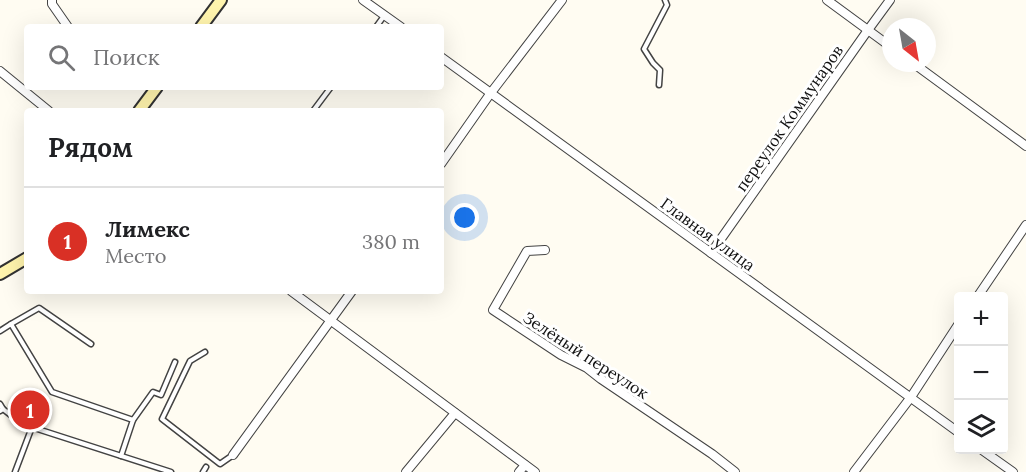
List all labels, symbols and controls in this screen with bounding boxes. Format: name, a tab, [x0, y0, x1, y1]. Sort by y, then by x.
north arrow	[882, 18, 936, 72]
search box	[24, 24, 444, 90]
icon: search	[45, 41, 78, 74]
street label: переулок Коммунаров	[731, 41, 847, 195]
text: Поиск	[93, 43, 159, 71]
text: Рядом	[48, 131, 133, 164]
street label: Главная улица	[657, 193, 759, 275]
your location	[450, 203, 479, 232]
text: Лимекс	[105, 215, 190, 243]
text: 1	[63, 229, 72, 254]
text: 380 m	[362, 229, 420, 254]
text: Место	[105, 243, 166, 268]
map controls	[954, 292, 1008, 454]
button: +	[954, 292, 1008, 346]
street label: Зелёный переулок	[520, 307, 653, 403]
button: −	[954, 346, 1008, 400]
pin: 1	[10, 388, 50, 432]
button: layers	[954, 400, 1008, 454]

